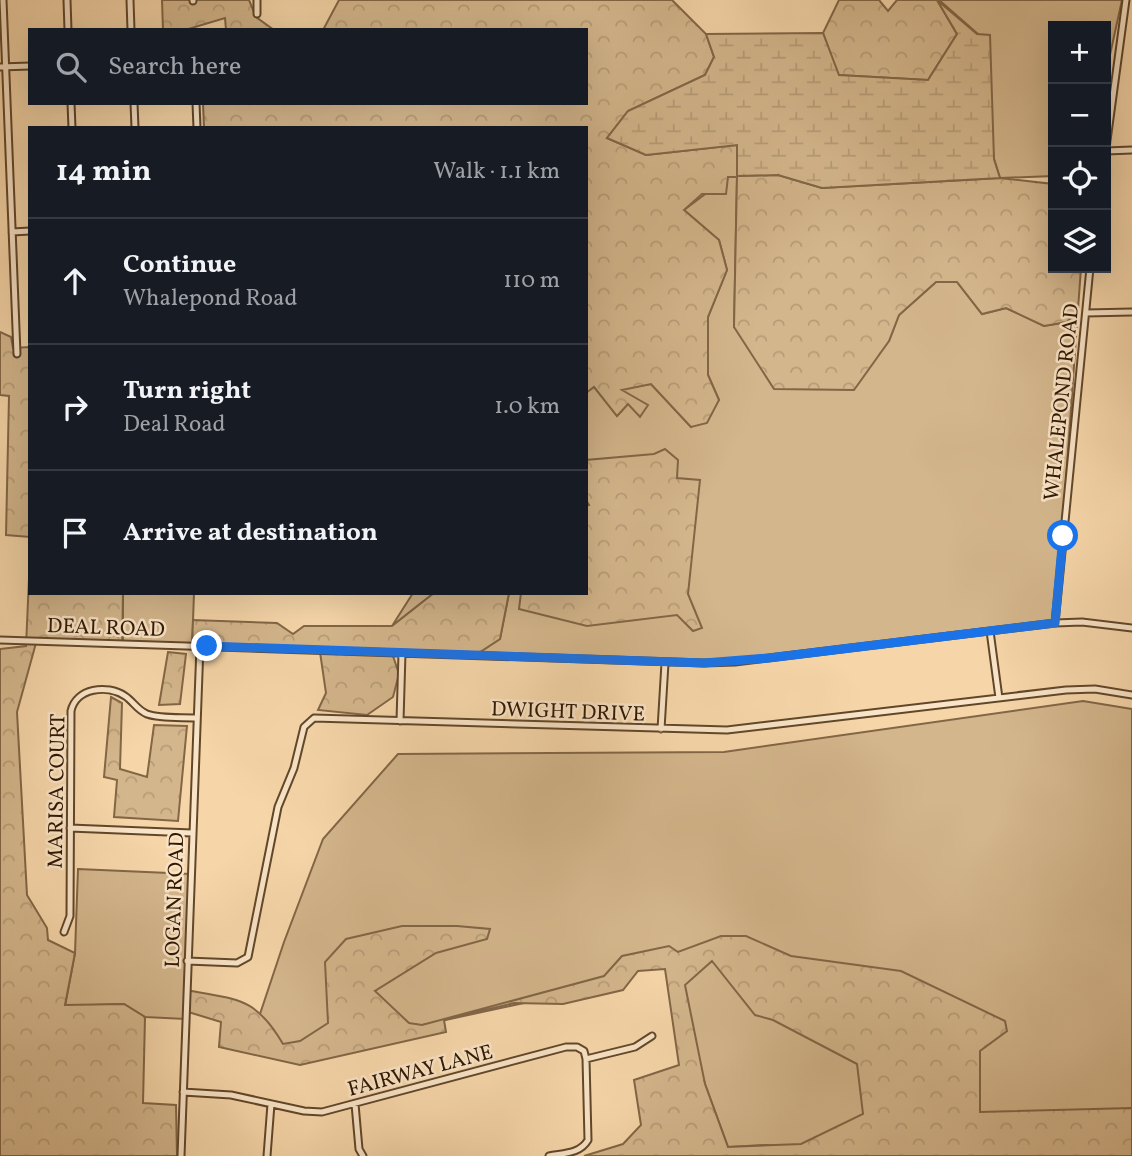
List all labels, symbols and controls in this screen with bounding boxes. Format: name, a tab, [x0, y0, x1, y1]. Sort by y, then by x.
map controls	[1048, 21, 1111, 273]
button: +	[1048, 21, 1111, 84]
search box	[28, 28, 588, 105]
icon: search	[52, 48, 90, 86]
text: Search here	[108, 49, 241, 85]
button: −	[1048, 84, 1111, 147]
button: locate	[1048, 147, 1111, 210]
text: 14 min	[56, 151, 152, 193]
text: Walk · 1.1 km	[433, 156, 560, 188]
button: layers	[1048, 210, 1111, 273]
text: Continue	[123, 247, 236, 283]
icon: ahead	[56, 262, 94, 300]
text: 110 m	[503, 265, 560, 297]
text: Whalepond Road	[123, 283, 297, 315]
street label: WHALEPOND ROAD	[1038, 302, 1087, 502]
text: Turn right	[123, 373, 251, 409]
icon: right	[56, 388, 94, 426]
text: 1.0 km	[494, 391, 560, 423]
text: Deal Road	[123, 409, 226, 441]
icon: arrive	[56, 514, 94, 552]
text: Arrive at destination	[123, 515, 378, 551]
route start	[1047, 520, 1078, 551]
street label: DEAL ROAD	[47, 612, 165, 645]
route end	[191, 630, 222, 661]
street label: DWIGHT DRIVE	[490, 695, 646, 730]
street label: MARISA COURT	[42, 713, 73, 869]
street label: LOGAN ROAD	[159, 832, 192, 968]
street label: FAIRWAY LANE	[345, 1038, 496, 1105]

